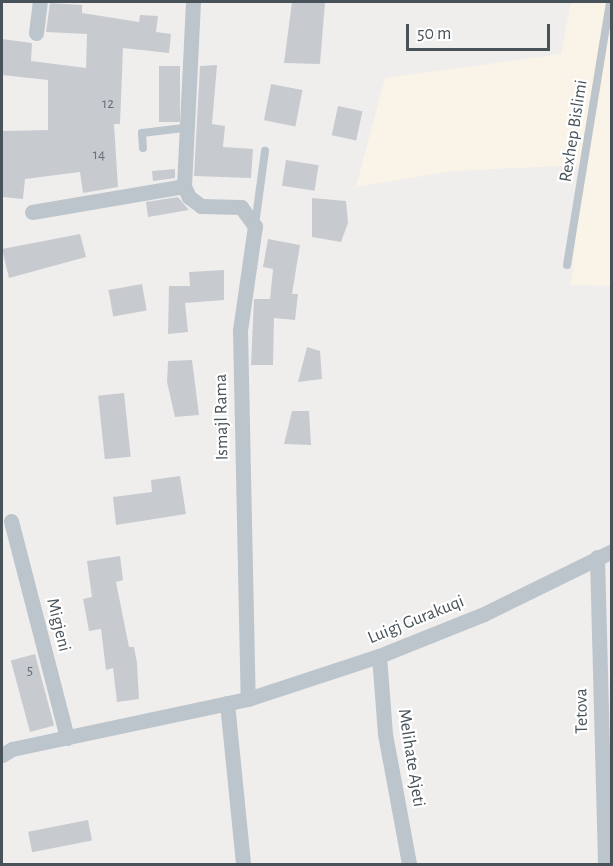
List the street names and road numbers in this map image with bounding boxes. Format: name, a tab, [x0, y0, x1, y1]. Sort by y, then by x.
street label: Rexhep Bislimi	[555, 78, 593, 184]
street label: Ismajl Rama	[210, 374, 234, 460]
street label: Luigj Gurakuqi	[365, 591, 467, 649]
street label: Migjeni	[41, 596, 75, 654]
street label: Tetova	[571, 688, 593, 734]
street label: Melihate Ajeti	[393, 707, 429, 809]

